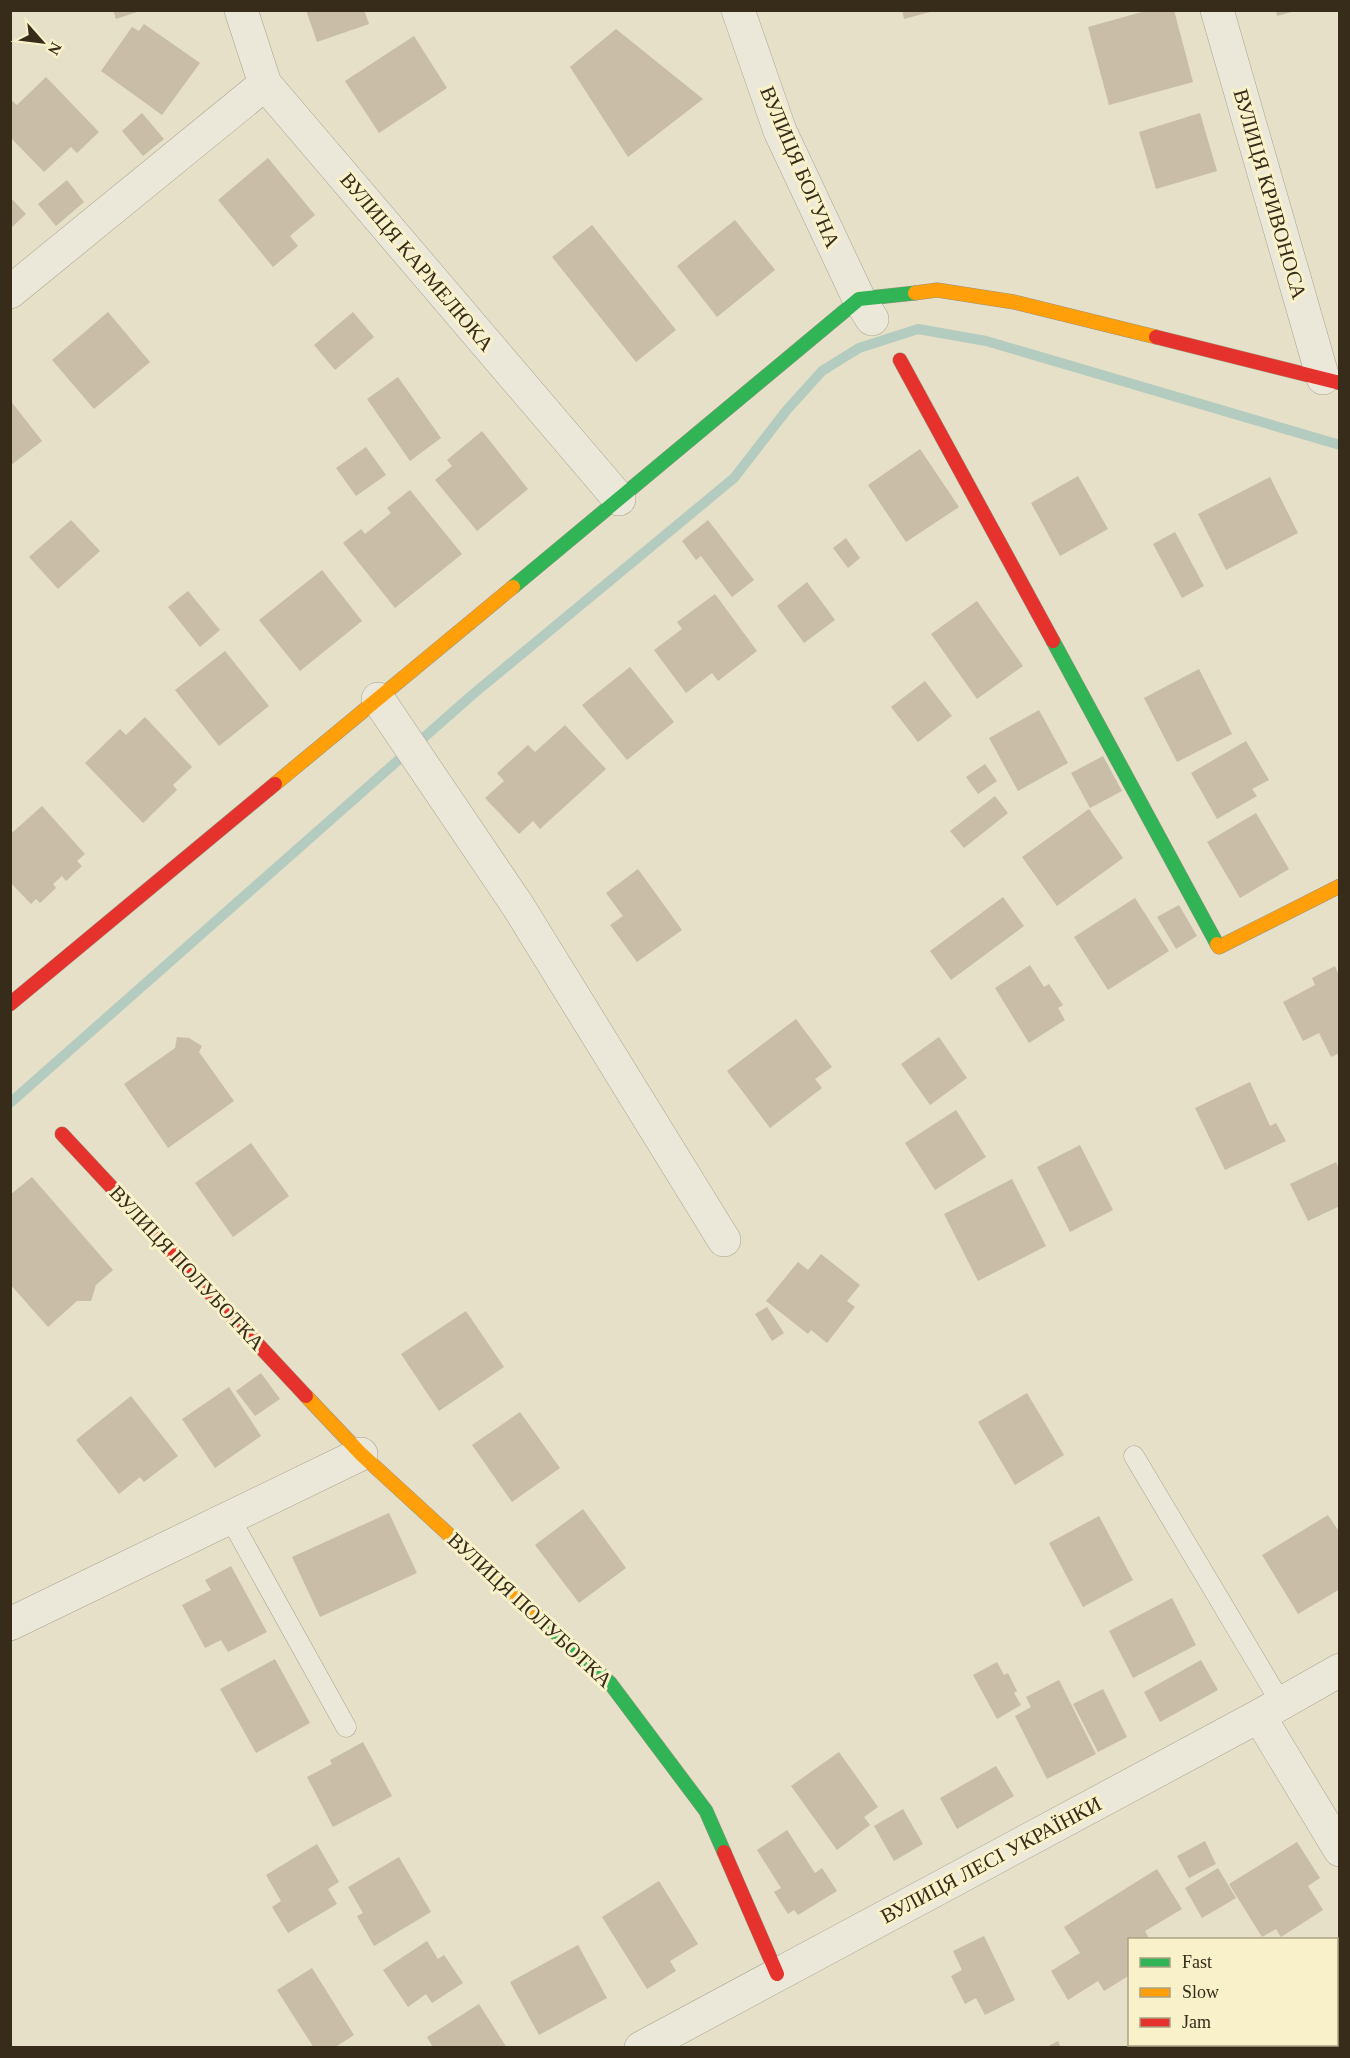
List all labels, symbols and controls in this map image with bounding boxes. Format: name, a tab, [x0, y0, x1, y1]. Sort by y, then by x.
north arrow	[12, 12, 72, 72]
text: N	[44, 40, 65, 58]
street label: ВУЛИЦЯ БОГУНА	[755, 83, 845, 252]
street label: ВУЛИЦЯ КРИВОНОСА	[1229, 86, 1312, 303]
street label: ВУЛИЦЯ КАРМЕЛЮКА	[335, 168, 499, 357]
street label: ВУЛИЦЯ ПОЛУБОТКА	[105, 1181, 270, 1356]
street label: ВУЛИЦЯ ПОЛУБОТКА	[443, 1528, 618, 1693]
street label: ВУЛИЦЯ ЛЕСІ УКРАЇНКИ	[877, 1792, 1105, 1928]
legend	[1128, 1938, 1338, 2046]
text: Fast	[1182, 1952, 1212, 1972]
text: Slow	[1182, 1982, 1219, 2002]
text: Jam	[1182, 2012, 1211, 2032]

